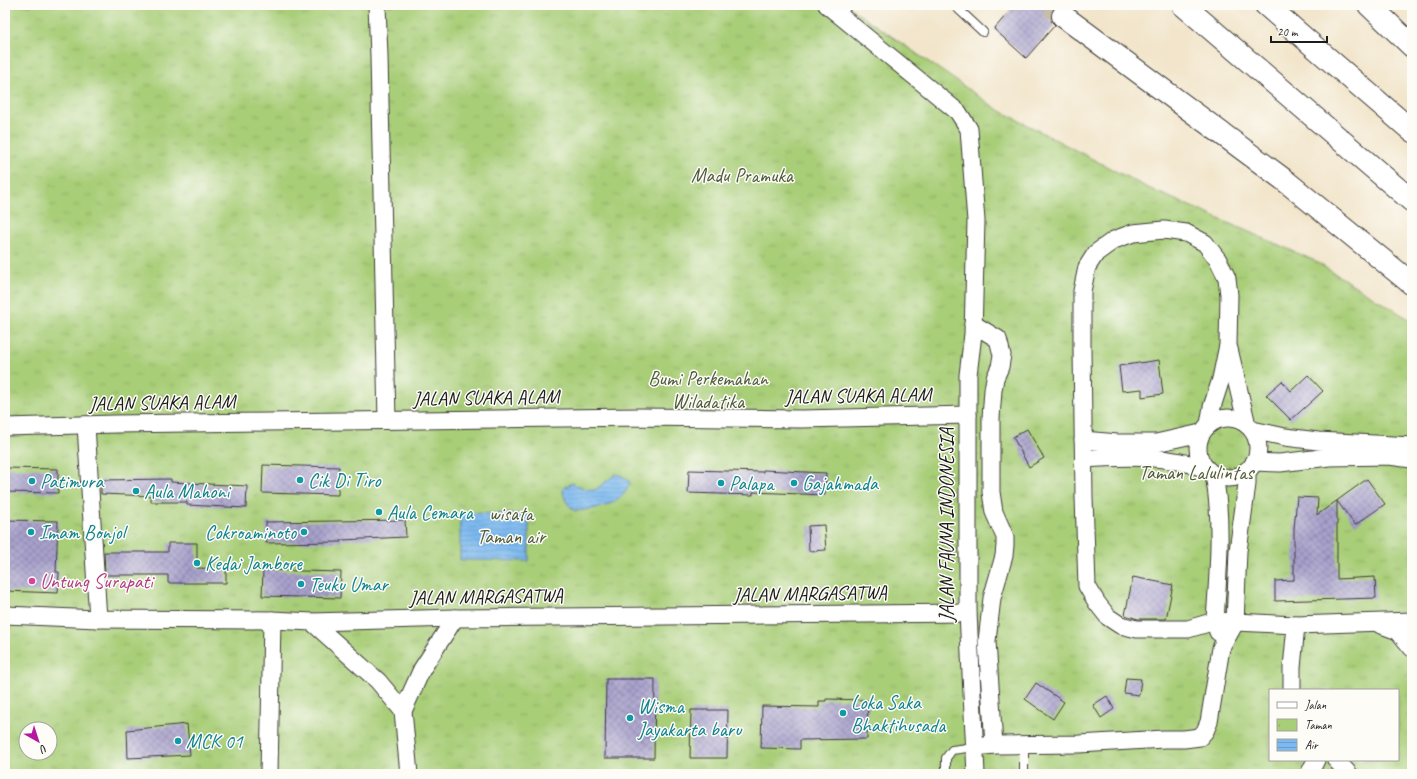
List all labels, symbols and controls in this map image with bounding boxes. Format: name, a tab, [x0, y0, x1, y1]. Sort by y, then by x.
scale bar	[1271, 18, 1327, 44]
text: 20 m	[1277, 24, 1299, 40]
park label: Madu Pramuka	[691, 163, 795, 188]
park label: Bumi Perkemahan Wiladatika	[648, 366, 769, 414]
street label: JALAN SUAKA ALAM	[784, 382, 933, 409]
street label: JALAN SUAKA ALAM	[412, 384, 561, 411]
street label: JALAN SUAKA ALAM	[88, 389, 237, 416]
street label: JALAN FAUNA INDONESIA	[934, 427, 959, 623]
park label: Taman Lalulintas	[1139, 460, 1255, 485]
place label: Cik Di Tiro	[308, 468, 382, 493]
place label: Patimura	[40, 469, 104, 494]
place label: Palapa	[729, 471, 775, 496]
place label: Gajahmada	[802, 471, 879, 496]
marker: Cik Di Tiro	[295, 475, 305, 485]
marker: Patimura	[27, 476, 37, 486]
marker: Palapa	[716, 478, 726, 488]
marker: Gajahmada	[789, 478, 799, 488]
place label: Aula Mahoni	[144, 479, 231, 504]
marker: Aula Mahoni	[131, 486, 141, 496]
place label: Aula Cemara	[387, 500, 475, 525]
park label: wisata Taman air	[477, 501, 547, 549]
marker: Aula Cemara	[374, 507, 384, 517]
place label: Imam Bonjol	[39, 520, 129, 545]
place label: Cokroaminoto	[205, 520, 297, 545]
marker: Imam Bonjol	[26, 527, 36, 537]
marker: Cokroaminoto	[299, 527, 309, 537]
place label: Kedai Jambore	[205, 551, 303, 576]
marker: Kedai Jambore	[192, 558, 202, 568]
place label: Untung Surapati	[40, 569, 155, 594]
place label: Teuku Umar	[309, 572, 389, 597]
marker: Untung Surapati	[27, 576, 37, 586]
marker: Teuku Umar	[296, 579, 306, 589]
street label: JALAN MARGASATWA	[732, 580, 888, 607]
street label: JALAN MARGASATWA	[408, 583, 564, 610]
legend	[1269, 689, 1399, 761]
place label: Loka Saka Bhaktihusada	[851, 690, 947, 738]
place label: Wisma Jayakarta baru	[637, 694, 743, 742]
text: Jalan	[1304, 697, 1327, 713]
marker: Loka Saka Bhaktihusada	[838, 708, 848, 718]
marker: Wisma Jayakarta baru	[625, 713, 635, 723]
text: Taman	[1305, 717, 1332, 733]
north arrow	[18, 721, 58, 761]
place label: MCK 01	[186, 729, 244, 754]
marker: MCK 01	[173, 736, 183, 746]
text: Air	[1305, 737, 1319, 753]
text: U	[36, 742, 51, 758]

